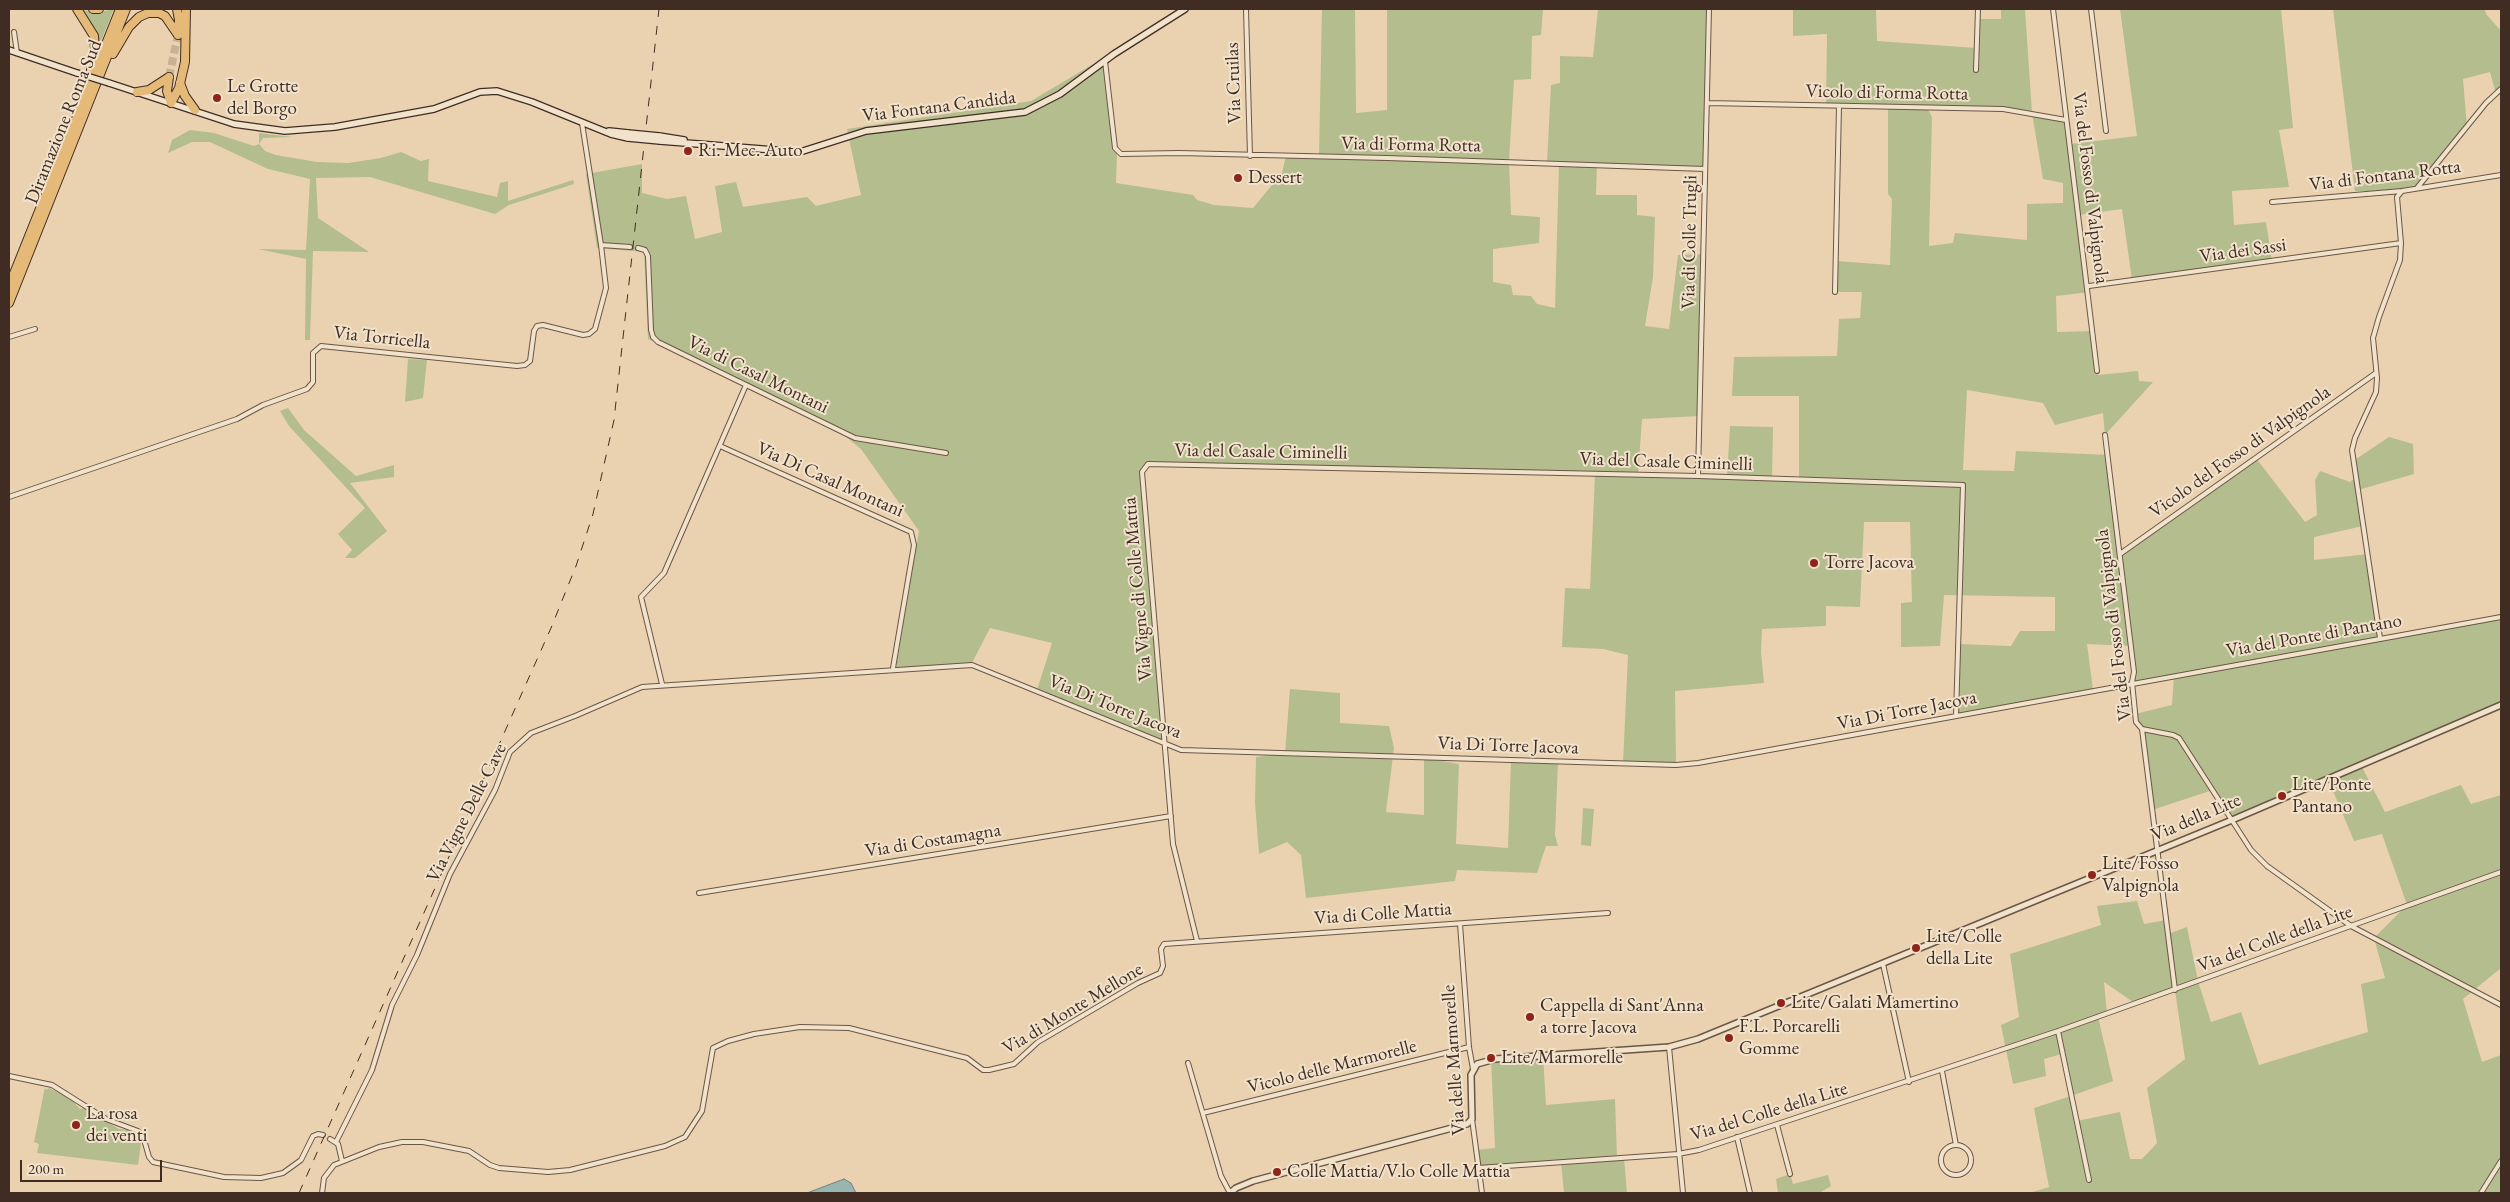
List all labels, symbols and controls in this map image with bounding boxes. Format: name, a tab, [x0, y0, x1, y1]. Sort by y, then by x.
street label: Diramazione Roma Sud	[21, 37, 107, 207]
street label: Via Cruilas	[1221, 42, 1247, 124]
place label: Le Grotte del Borgo	[227, 76, 298, 120]
street label: Vicolo di Forma Rotta	[1805, 80, 1969, 106]
street label: Via Fontana Candida	[861, 86, 1017, 128]
street label: Via del Fosso di Valpignola	[2067, 91, 2113, 285]
marker: Le Grotte del Borgo	[211, 92, 223, 104]
street label: Via di Forma Rotta	[1341, 132, 1481, 158]
place label: Ri. Mec. Auto	[698, 140, 803, 162]
marker: Ri. Mec. Auto	[682, 145, 694, 157]
street label: Via di Fontana Rotta	[2308, 155, 2462, 197]
place label: Dessert	[1248, 167, 1302, 189]
marker: Dessert	[1232, 172, 1244, 184]
street label: Via di Colle Trugli	[1677, 175, 1703, 309]
street label: Via dei Sassi	[2198, 234, 2288, 268]
street label: Via Torricella	[332, 322, 432, 354]
street label: Via di Casal Montani	[684, 331, 832, 419]
street label: Vicolo del Fosso di Valpignola	[2145, 381, 2335, 523]
street label: Via Di Casal Montani	[753, 437, 907, 523]
street label: Via del Casale Ciminelli	[1174, 439, 1348, 465]
street label: Via del Casale Ciminelli	[1579, 448, 1753, 476]
street label: Via Vigne di Colle Mattia	[1119, 496, 1157, 682]
street label: Via del Fosso di Valpignola	[2091, 528, 2137, 722]
place label: Torre Jacova	[1824, 552, 1914, 574]
marker: Torre Jacova	[1808, 557, 1820, 569]
street label: Via del Ponte di Pantano	[2224, 609, 2404, 663]
street label: Via Di Torre Jacova	[1045, 670, 1185, 744]
street label: Via Di Torre Jacova	[1835, 686, 1979, 736]
street label: Via Di Torre Jacova	[1437, 732, 1579, 760]
street label: Via Vigne Delle Cave	[422, 740, 512, 886]
place label: Lite/Ponte Pantano	[2292, 774, 2371, 818]
street label: Via della Lite	[2148, 789, 2244, 847]
marker: Lite/Ponte Pantano	[2276, 790, 2288, 802]
street label: Via di Costamagna	[863, 819, 1003, 863]
place label: Lite/Fosso Valpignola	[2102, 853, 2179, 897]
marker: Lite/Fosso Valpignola	[2086, 869, 2098, 881]
street label: Via di Colle Mattia	[1313, 898, 1453, 930]
street label: Via del Colle della Lite	[2194, 900, 2356, 978]
place label: Lite/Colle della Lite	[1926, 926, 2002, 970]
marker: Lite/Colle della Lite	[1910, 942, 1922, 954]
street label: Via di Monte Mellone	[999, 958, 1147, 1060]
street label: Via delle Marmorelle	[1437, 984, 1471, 1136]
place label: Lite/Galati Mamertino	[1791, 992, 1959, 1014]
place label: Cappella di Sant'Anna a torre Jacova	[1540, 995, 1704, 1039]
marker: Lite/Galati Mamertino	[1775, 997, 1787, 1009]
marker: Cappella di Sant'Anna a torre Jacova	[1524, 1011, 1536, 1023]
place label: F.L. Porcarelli Gomme	[1739, 1016, 1840, 1060]
marker: F.L. Porcarelli Gomme	[1723, 1032, 1735, 1044]
street label: Vicolo delle Marmorelle	[1245, 1035, 1419, 1099]
place label: Lite/Marmorelle	[1501, 1047, 1623, 1069]
marker: Lite/Marmorelle	[1485, 1052, 1497, 1064]
street label: Via del Colle della Lite	[1688, 1077, 1850, 1147]
place label: La rosa dei venti	[86, 1103, 147, 1147]
marker: La rosa dei venti	[70, 1119, 82, 1131]
scale bar	[22, 1150, 165, 1182]
text: 200 m	[28, 1159, 64, 1178]
place label: Colle Mattia/V.lo Colle Mattia	[1287, 1161, 1510, 1183]
marker: Colle Mattia/V.lo Colle Mattia	[1271, 1166, 1283, 1178]

